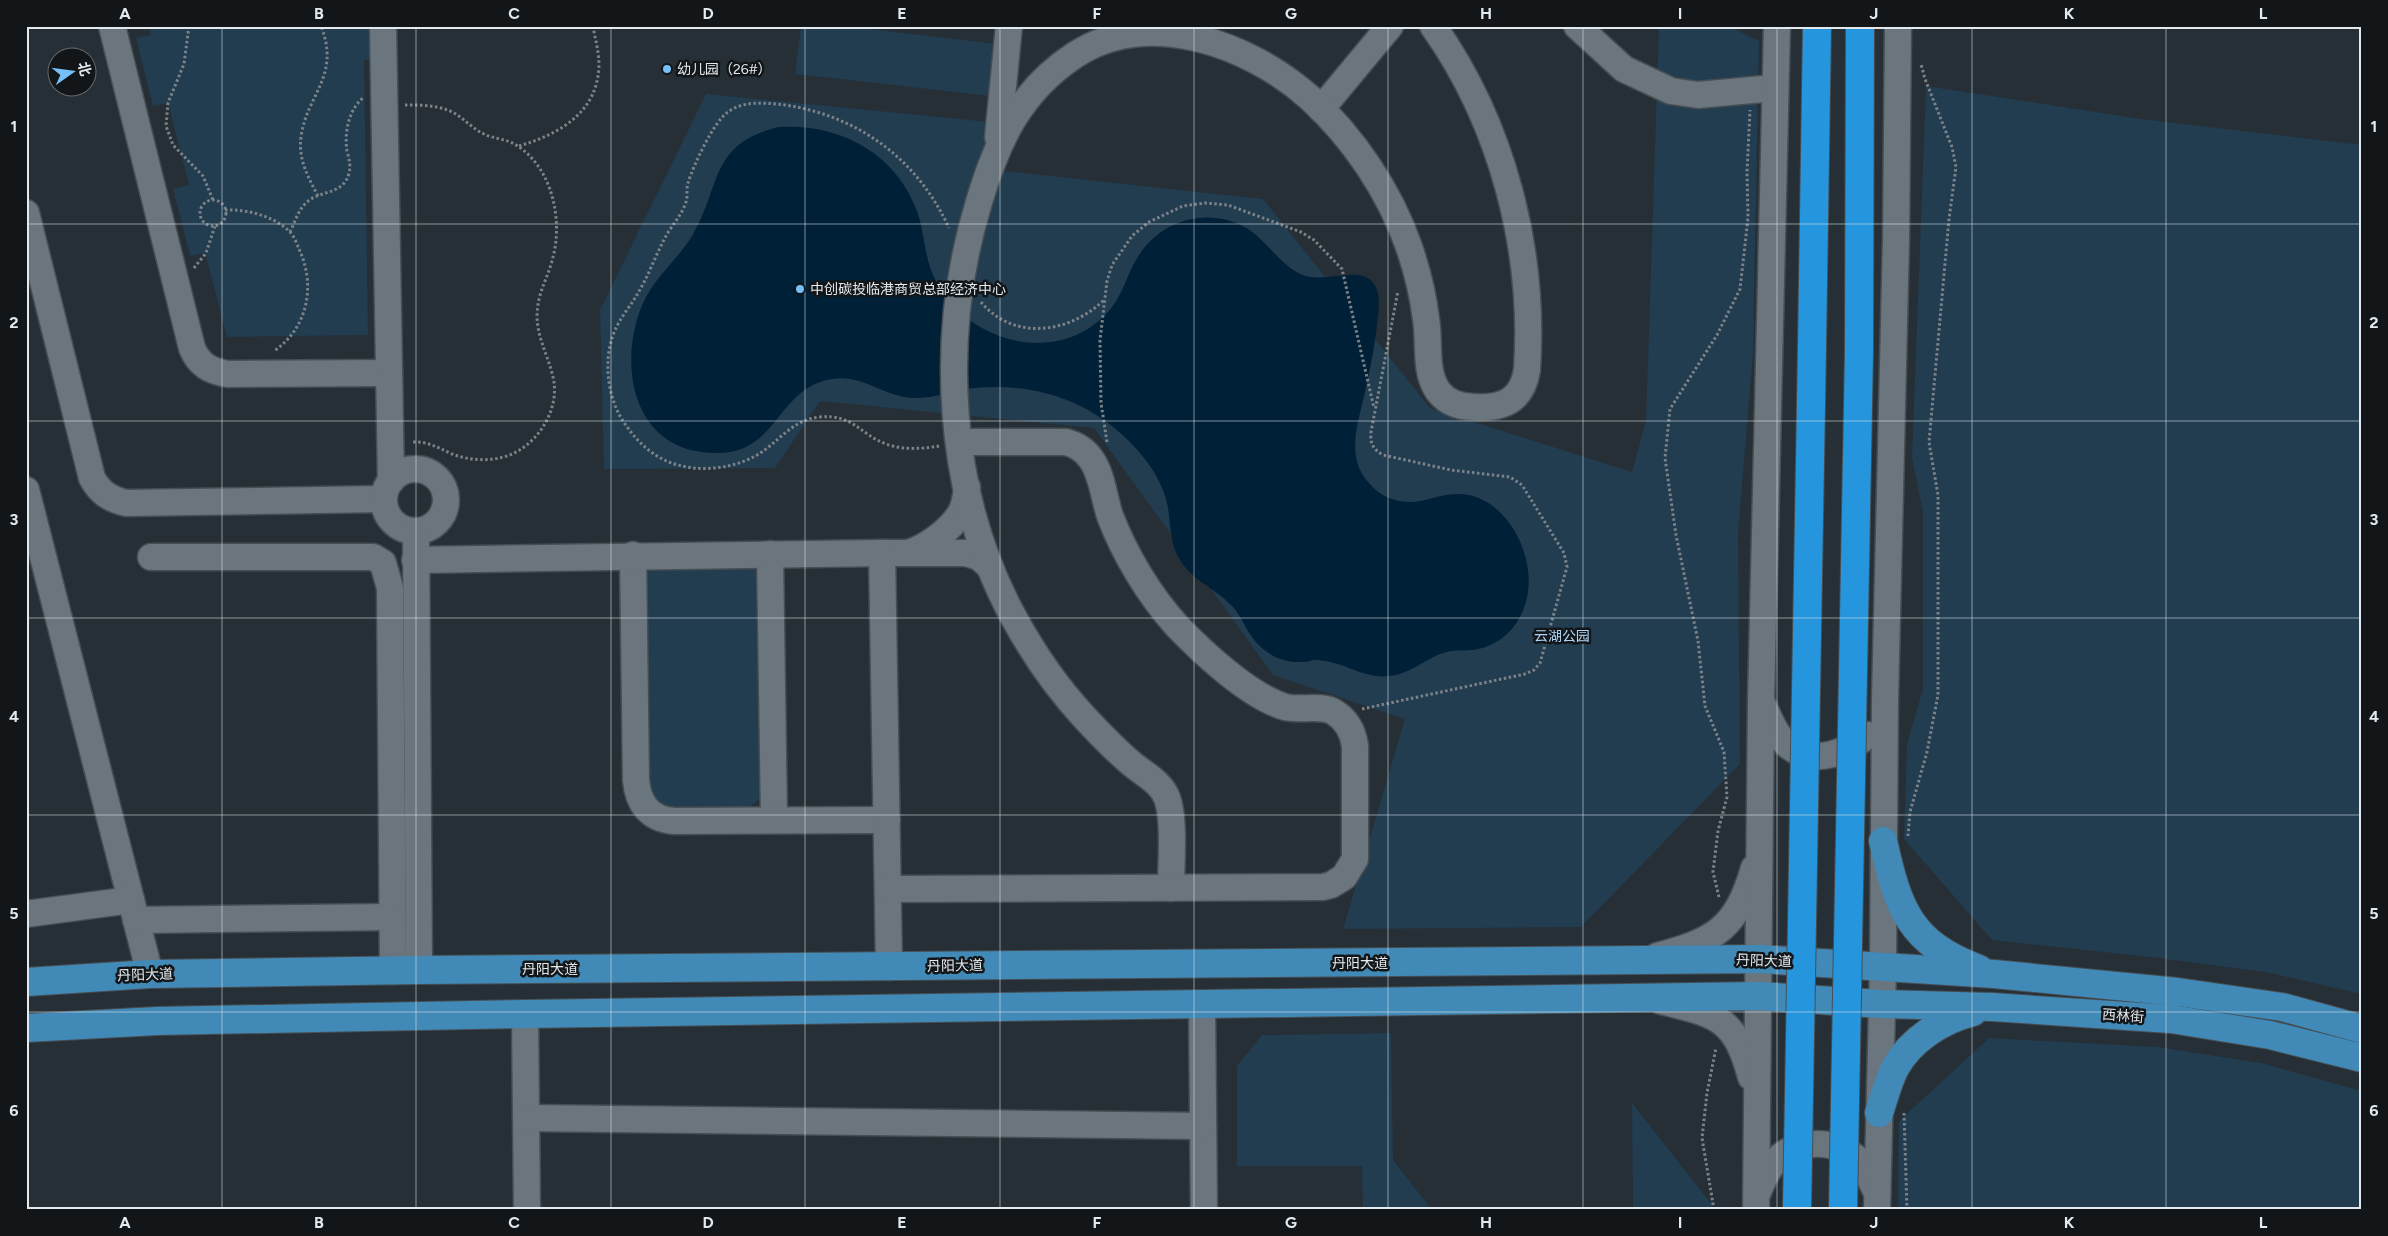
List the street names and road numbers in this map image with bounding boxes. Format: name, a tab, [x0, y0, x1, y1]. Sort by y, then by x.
street label: 丹阳大道	[1736, 952, 1792, 970]
street label: 丹阳大道	[1332, 955, 1388, 972]
street label: 丹阳大道	[927, 957, 983, 975]
street label: 丹阳大道	[522, 961, 578, 978]
street label: 丹阳大道	[117, 966, 173, 984]
street label: 西林街	[2101, 1006, 2145, 1026]

